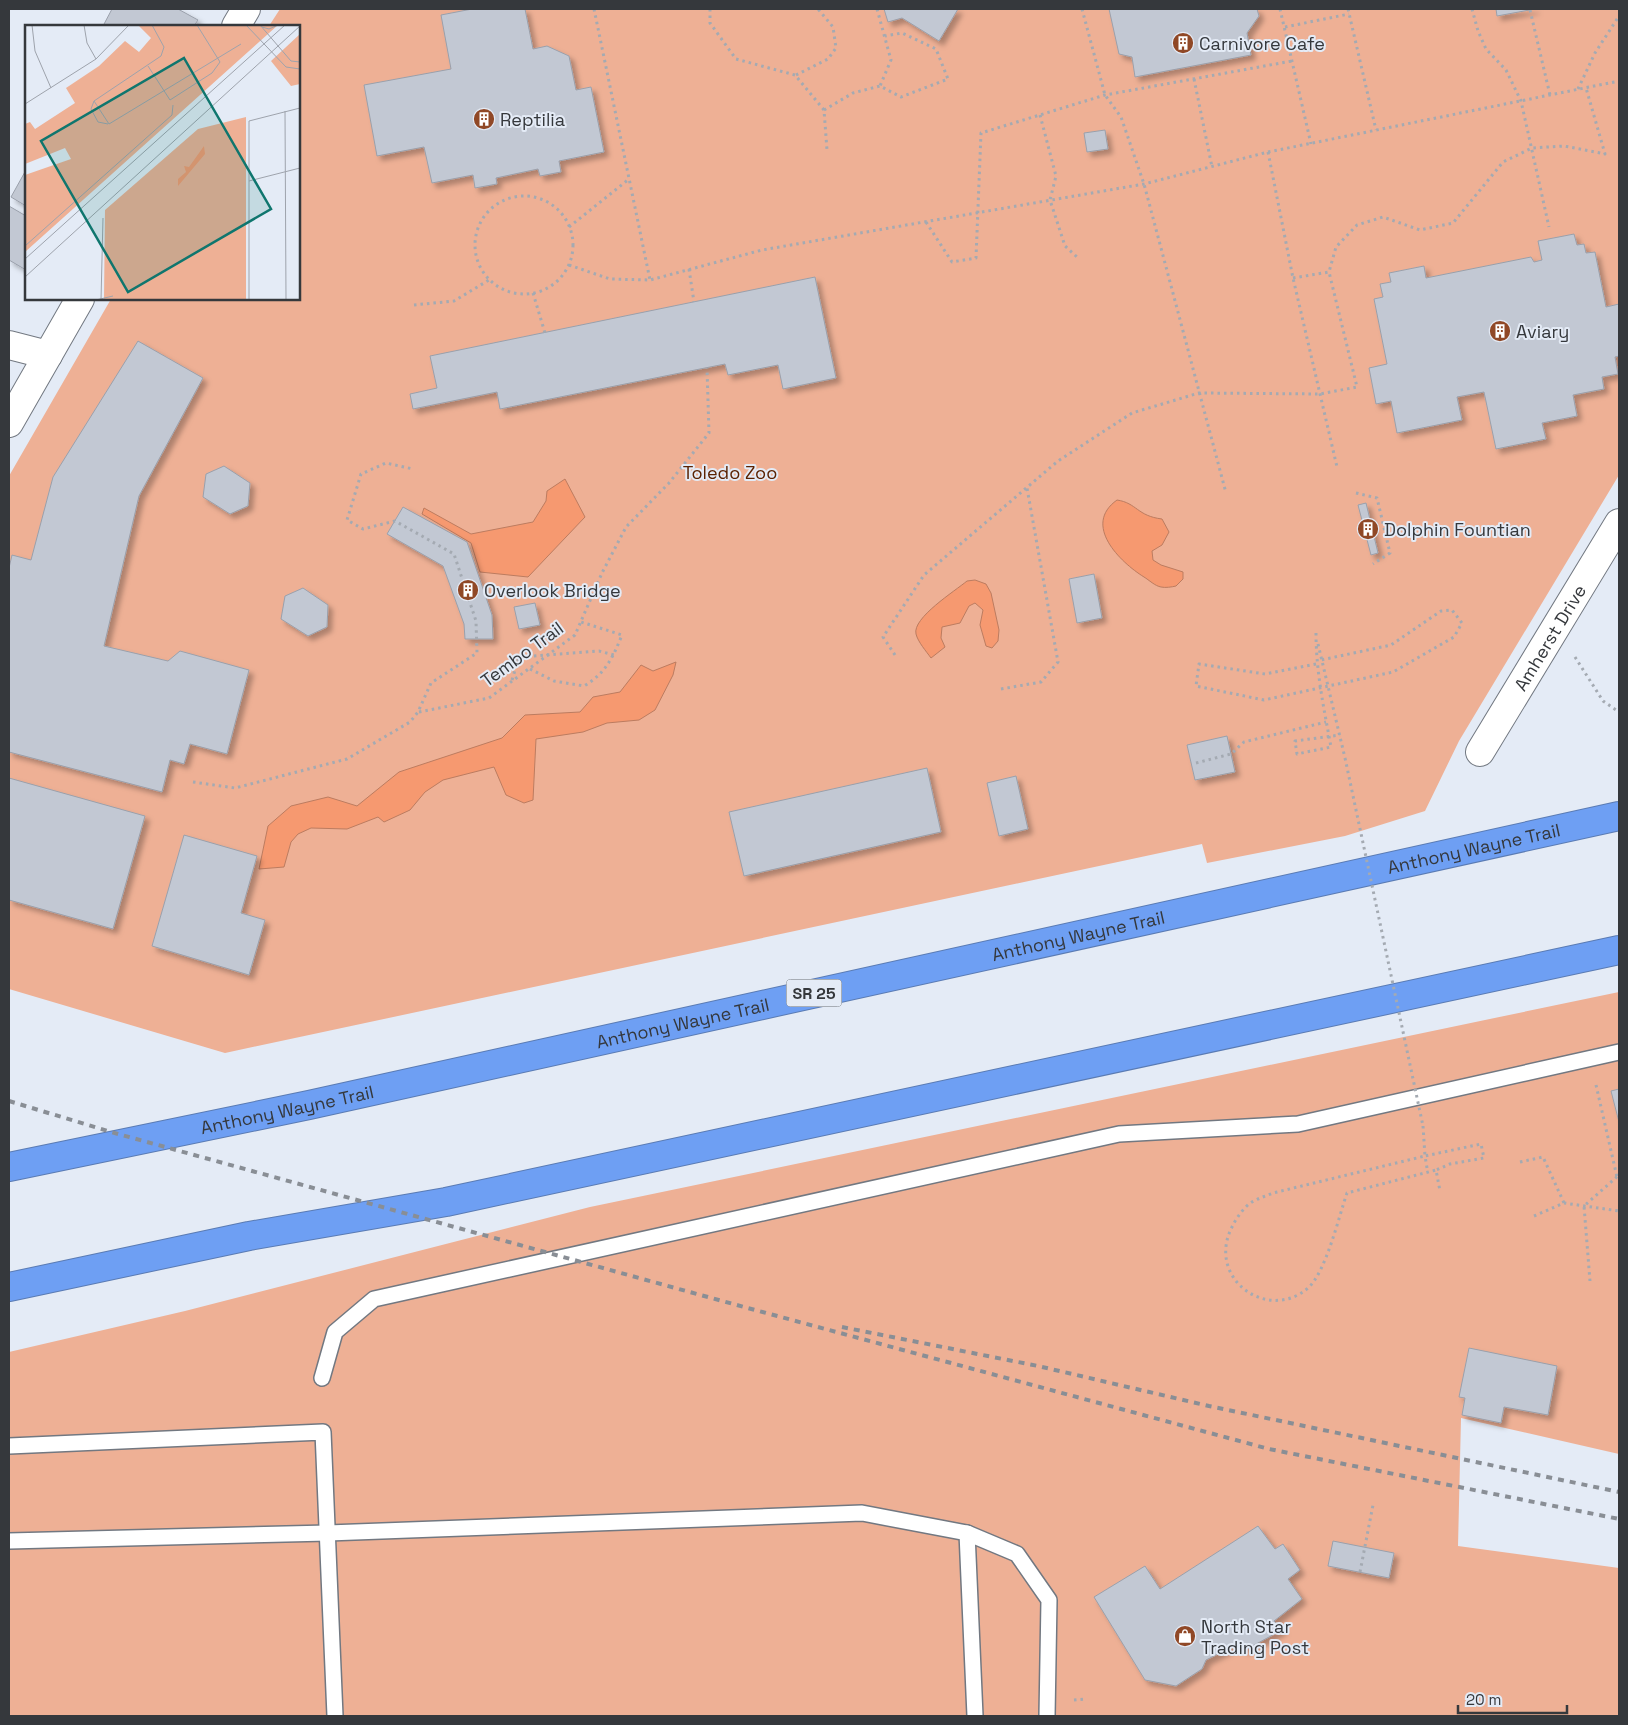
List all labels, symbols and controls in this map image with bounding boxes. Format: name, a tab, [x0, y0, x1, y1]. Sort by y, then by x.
inset map	[25, 25, 300, 300]
building icon: Carnivore Cafe	[1171, 31, 1195, 55]
place label: Carnivore Cafe	[1199, 32, 1325, 55]
building icon: Reptilia	[472, 107, 496, 131]
place label: Reptilia	[500, 108, 565, 131]
building icon: Aviary	[1488, 319, 1512, 343]
place label: Aviary	[1516, 320, 1569, 343]
park label: Toledo Zoo	[683, 461, 777, 484]
building icon: Dolphin Fountian	[1356, 517, 1380, 541]
place label: Dolphin Fountian	[1384, 518, 1531, 541]
building icon: Overlook Bridge	[456, 578, 480, 602]
place label: Overlook Bridge	[484, 579, 621, 602]
street label: Amherst Drive	[1508, 580, 1591, 695]
street label: Tembo Trail	[476, 616, 568, 692]
street label: Anthony Wayne Trail	[1385, 818, 1562, 878]
street label: Anthony Wayne Trail	[989, 905, 1167, 966]
road number: SR 25	[786, 980, 842, 1006]
street label: Anthony Wayne Trail	[594, 992, 771, 1053]
street label: Anthony Wayne Trail	[198, 1080, 376, 1139]
place label: North Star Trading Post	[1201, 1615, 1309, 1659]
shop icon: North Star Trading Post	[1173, 1624, 1197, 1648]
scale bar	[1458, 1682, 1567, 1714]
text: 20 m	[1466, 1690, 1501, 1709]

